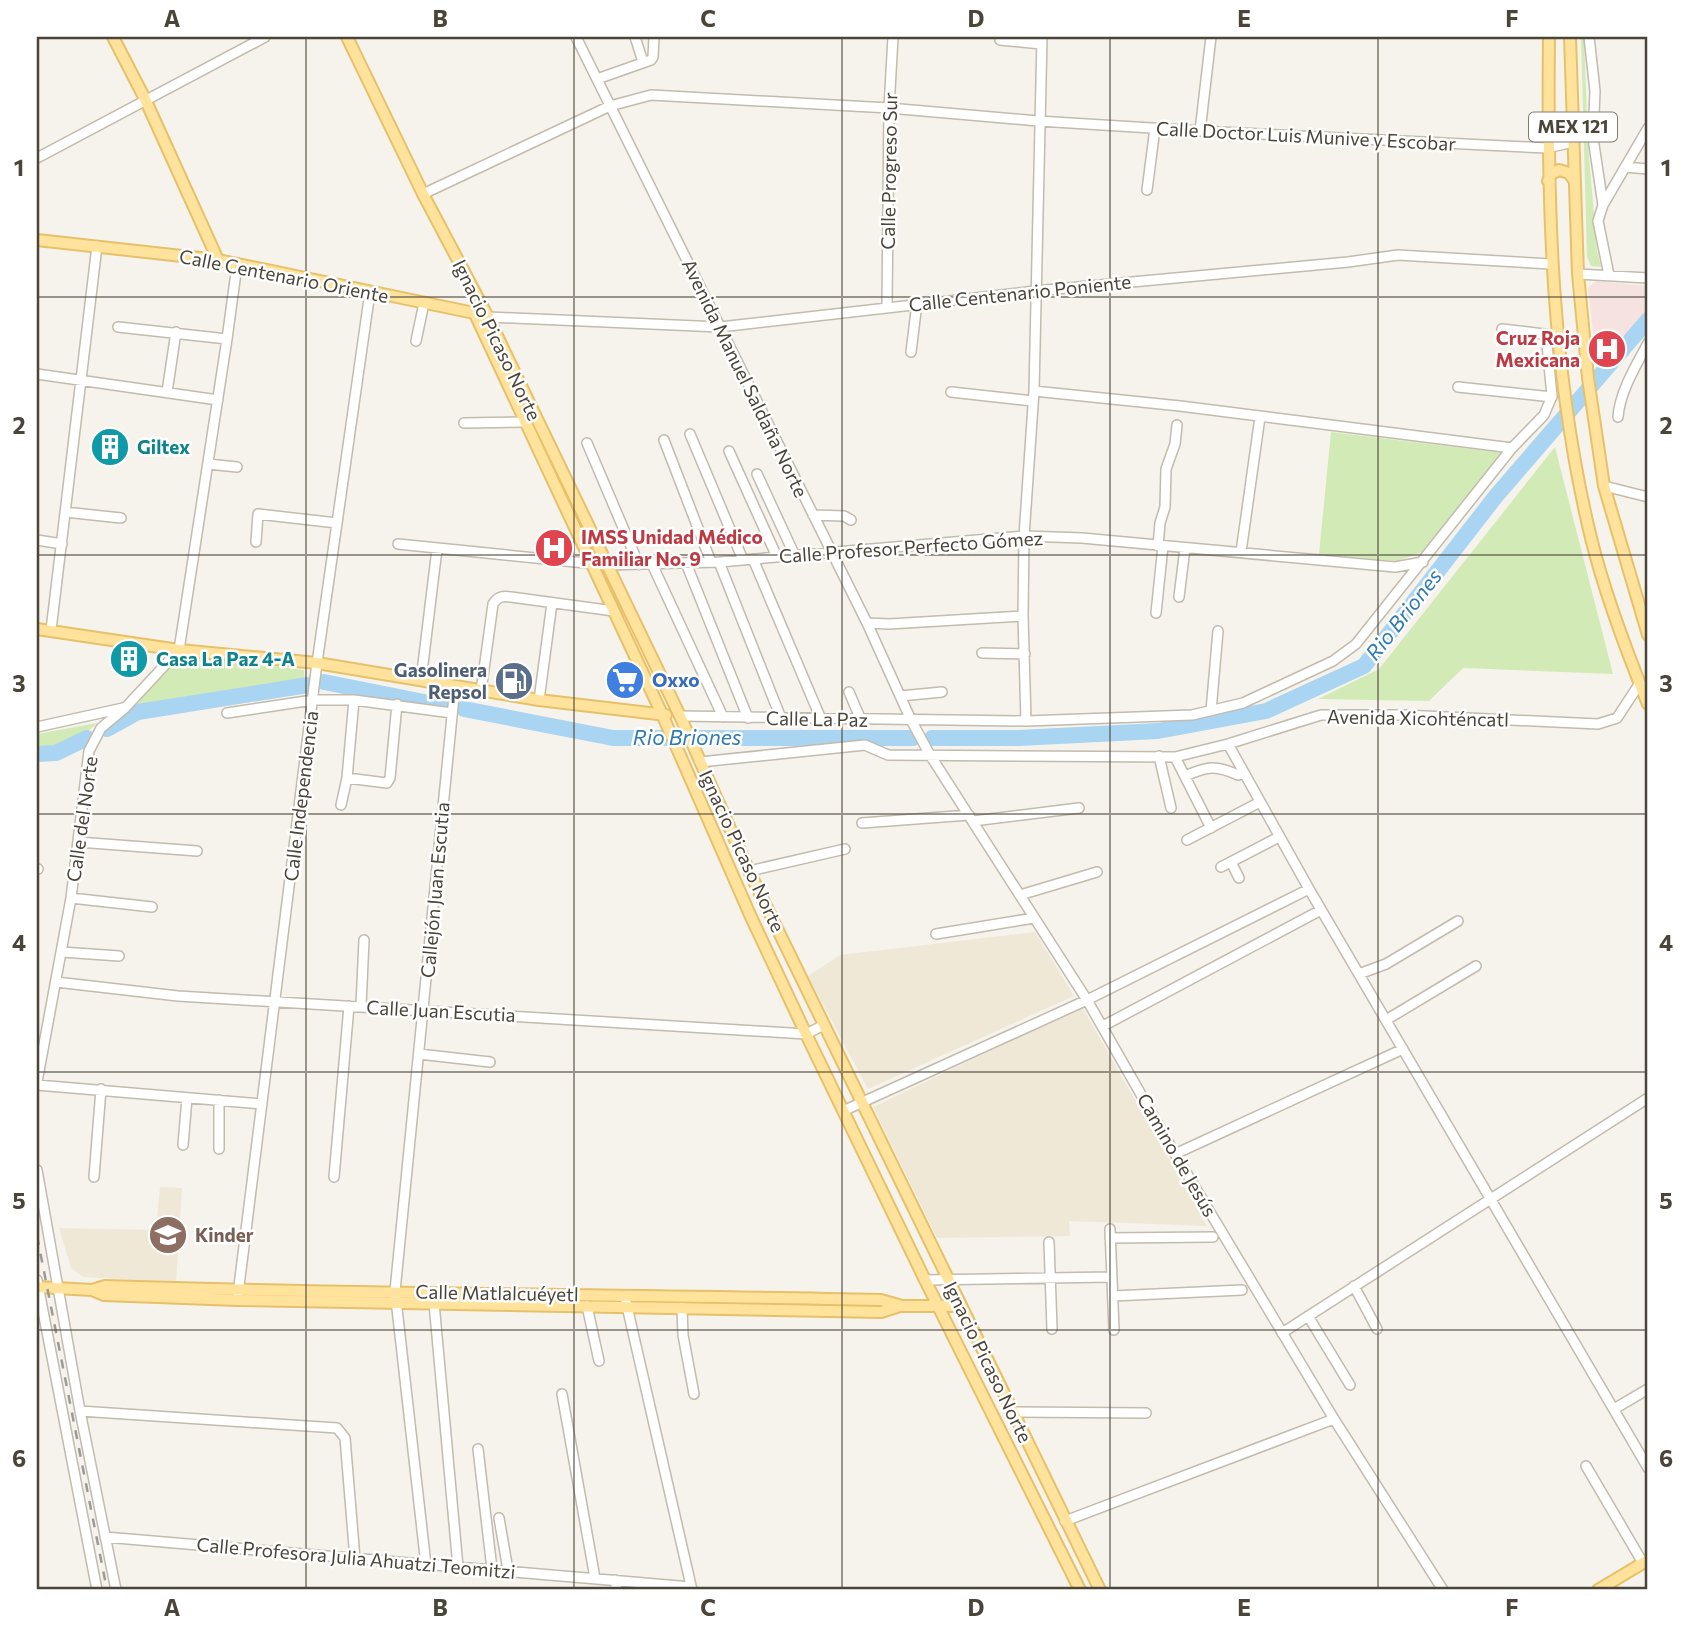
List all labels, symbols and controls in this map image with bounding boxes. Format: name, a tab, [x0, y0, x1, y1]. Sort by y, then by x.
text: A	[164, 4, 181, 32]
text: B	[432, 4, 448, 32]
text: C	[700, 4, 716, 32]
text: D	[968, 4, 985, 32]
text: E	[1237, 4, 1251, 32]
text: F	[1505, 4, 1519, 32]
street label: Calle Progreso Sur	[876, 92, 901, 250]
road number: MEX 121	[1529, 112, 1617, 142]
street label: Calle Doctor Luis Munive y Escobar	[1155, 116, 1457, 155]
text: 1	[14, 153, 24, 181]
text: 1	[1661, 153, 1671, 181]
street label: Calle Centenario Oriente	[177, 244, 391, 307]
street label: Ignacio Picaso Norte	[448, 255, 546, 424]
street label: Avenida Manuel Saldaña Norte	[678, 255, 813, 501]
street label: Calle Centenario Poniente	[908, 269, 1132, 316]
place label: Cruz Roja Mexicana	[1496, 326, 1580, 371]
hospital icon: Cruz Roja Mexicana	[1586, 328, 1628, 370]
text: 2	[12, 411, 26, 439]
text: 2	[1659, 411, 1673, 439]
building icon: Giltex	[89, 426, 131, 468]
place label: Giltex	[137, 435, 190, 458]
place label: IMSS Unidad Médico Familiar No. 9	[581, 525, 763, 570]
street label: Calle Profesor Perfecto Gómez	[778, 526, 1044, 567]
hospital icon: IMSS Unidad Médico Familiar No. 9	[533, 527, 575, 569]
water label: Rio Briones	[1360, 564, 1446, 665]
building icon: Casa La Paz 4-A	[108, 638, 150, 680]
place label: Casa La Paz 4-A	[156, 647, 295, 670]
place label: Gasolinera Repsol	[394, 658, 487, 703]
supermarket icon: Oxxo	[604, 659, 646, 701]
fuel station icon: Gasolinera Repsol	[493, 660, 535, 702]
place label: Oxxo	[652, 668, 700, 691]
text: 3	[12, 669, 26, 697]
text: 3	[1659, 669, 1673, 697]
street label: Avenida Xicohténcatl	[1327, 704, 1509, 731]
street label: Calle La Paz	[766, 706, 868, 731]
street label: Calle Independencia	[279, 709, 322, 883]
water label: Rio Briones	[633, 724, 741, 749]
street label: Calle del Norte	[61, 755, 102, 883]
street label: Ignacio Picaso Norte	[695, 766, 790, 936]
street label: Callejón Juan Escutia	[415, 801, 454, 979]
text: 4	[12, 928, 26, 956]
text: 4	[1659, 928, 1673, 956]
street label: Calle Juan Escutia	[366, 995, 516, 1026]
street label: Camino de Jesús	[1133, 1089, 1222, 1220]
text: 5	[12, 1186, 26, 1214]
text: 5	[1659, 1186, 1673, 1214]
school or university icon: Kinder	[147, 1214, 189, 1256]
place label: Kinder	[195, 1223, 254, 1246]
street label: Ignacio Picaso Norte	[939, 1277, 1037, 1446]
street label: Calle Matlalcuéyetl	[415, 1280, 579, 1305]
text: 6	[12, 1444, 26, 1472]
text: 6	[1659, 1444, 1673, 1472]
street label: Calle Profesora Julia Ahuatzi Teomitzi	[196, 1532, 516, 1583]
text: A	[164, 1593, 181, 1621]
text: B	[432, 1593, 448, 1621]
text: C	[700, 1593, 716, 1621]
text: D	[968, 1593, 985, 1621]
text: E	[1237, 1593, 1251, 1621]
text: F	[1505, 1593, 1519, 1621]

